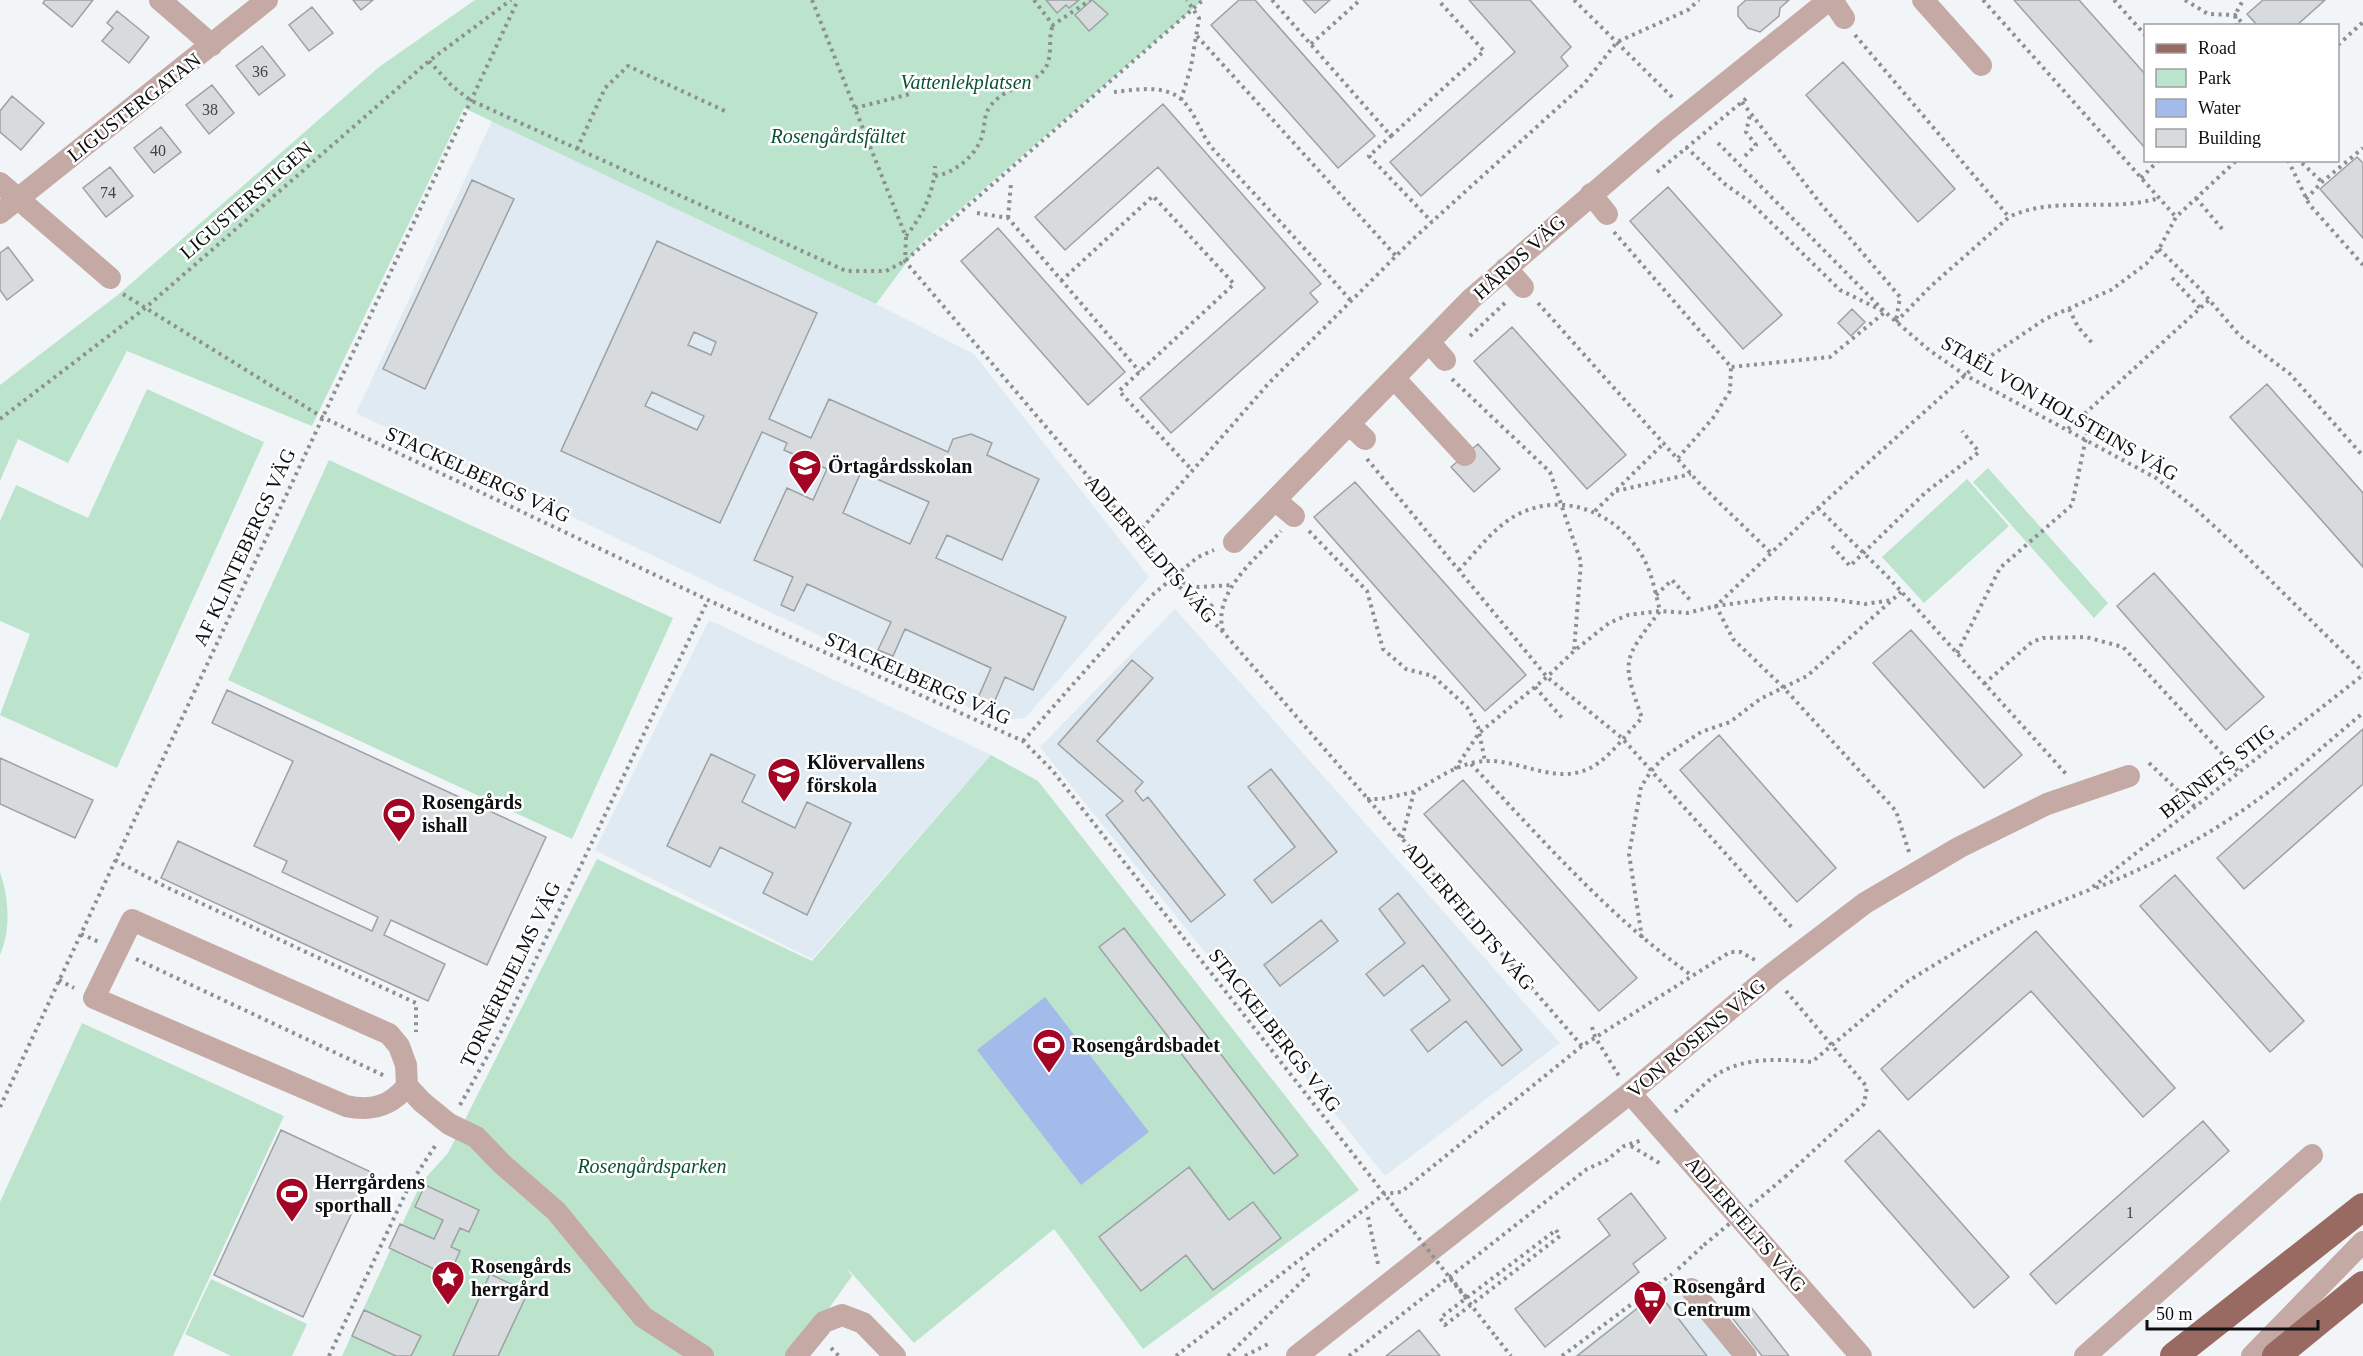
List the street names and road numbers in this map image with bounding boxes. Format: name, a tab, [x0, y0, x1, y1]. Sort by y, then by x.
street label: LIGUSTERGATAN	[63, 48, 205, 166]
street label: LIGUSTERSTIGEN	[175, 137, 317, 263]
street label: HÅRDS VÄG	[1469, 210, 1569, 304]
street label: STAËL VON HOLSTEINS VÄG	[1938, 331, 2182, 485]
street label: STACKELBERGS VÄG	[382, 422, 574, 526]
street label: AF KLINTEBERGS VÄG	[189, 445, 299, 649]
street label: ADLERFELDTS VÄG	[1081, 471, 1221, 627]
street label: STACKELBERGS VÄG	[822, 627, 1014, 729]
street label: BENNETS STIG	[2155, 719, 2279, 823]
street label: ADLERFELDTS VÄG	[1399, 838, 1539, 994]
street label: TORNÉRHJELMS VÄG	[456, 878, 564, 1070]
street label: STACKELBERGS VÄG	[1205, 944, 1345, 1116]
street label: VON ROSENS VÄG	[1623, 974, 1769, 1102]
street label: ADLERFELTS VÄG	[1681, 1152, 1811, 1296]

